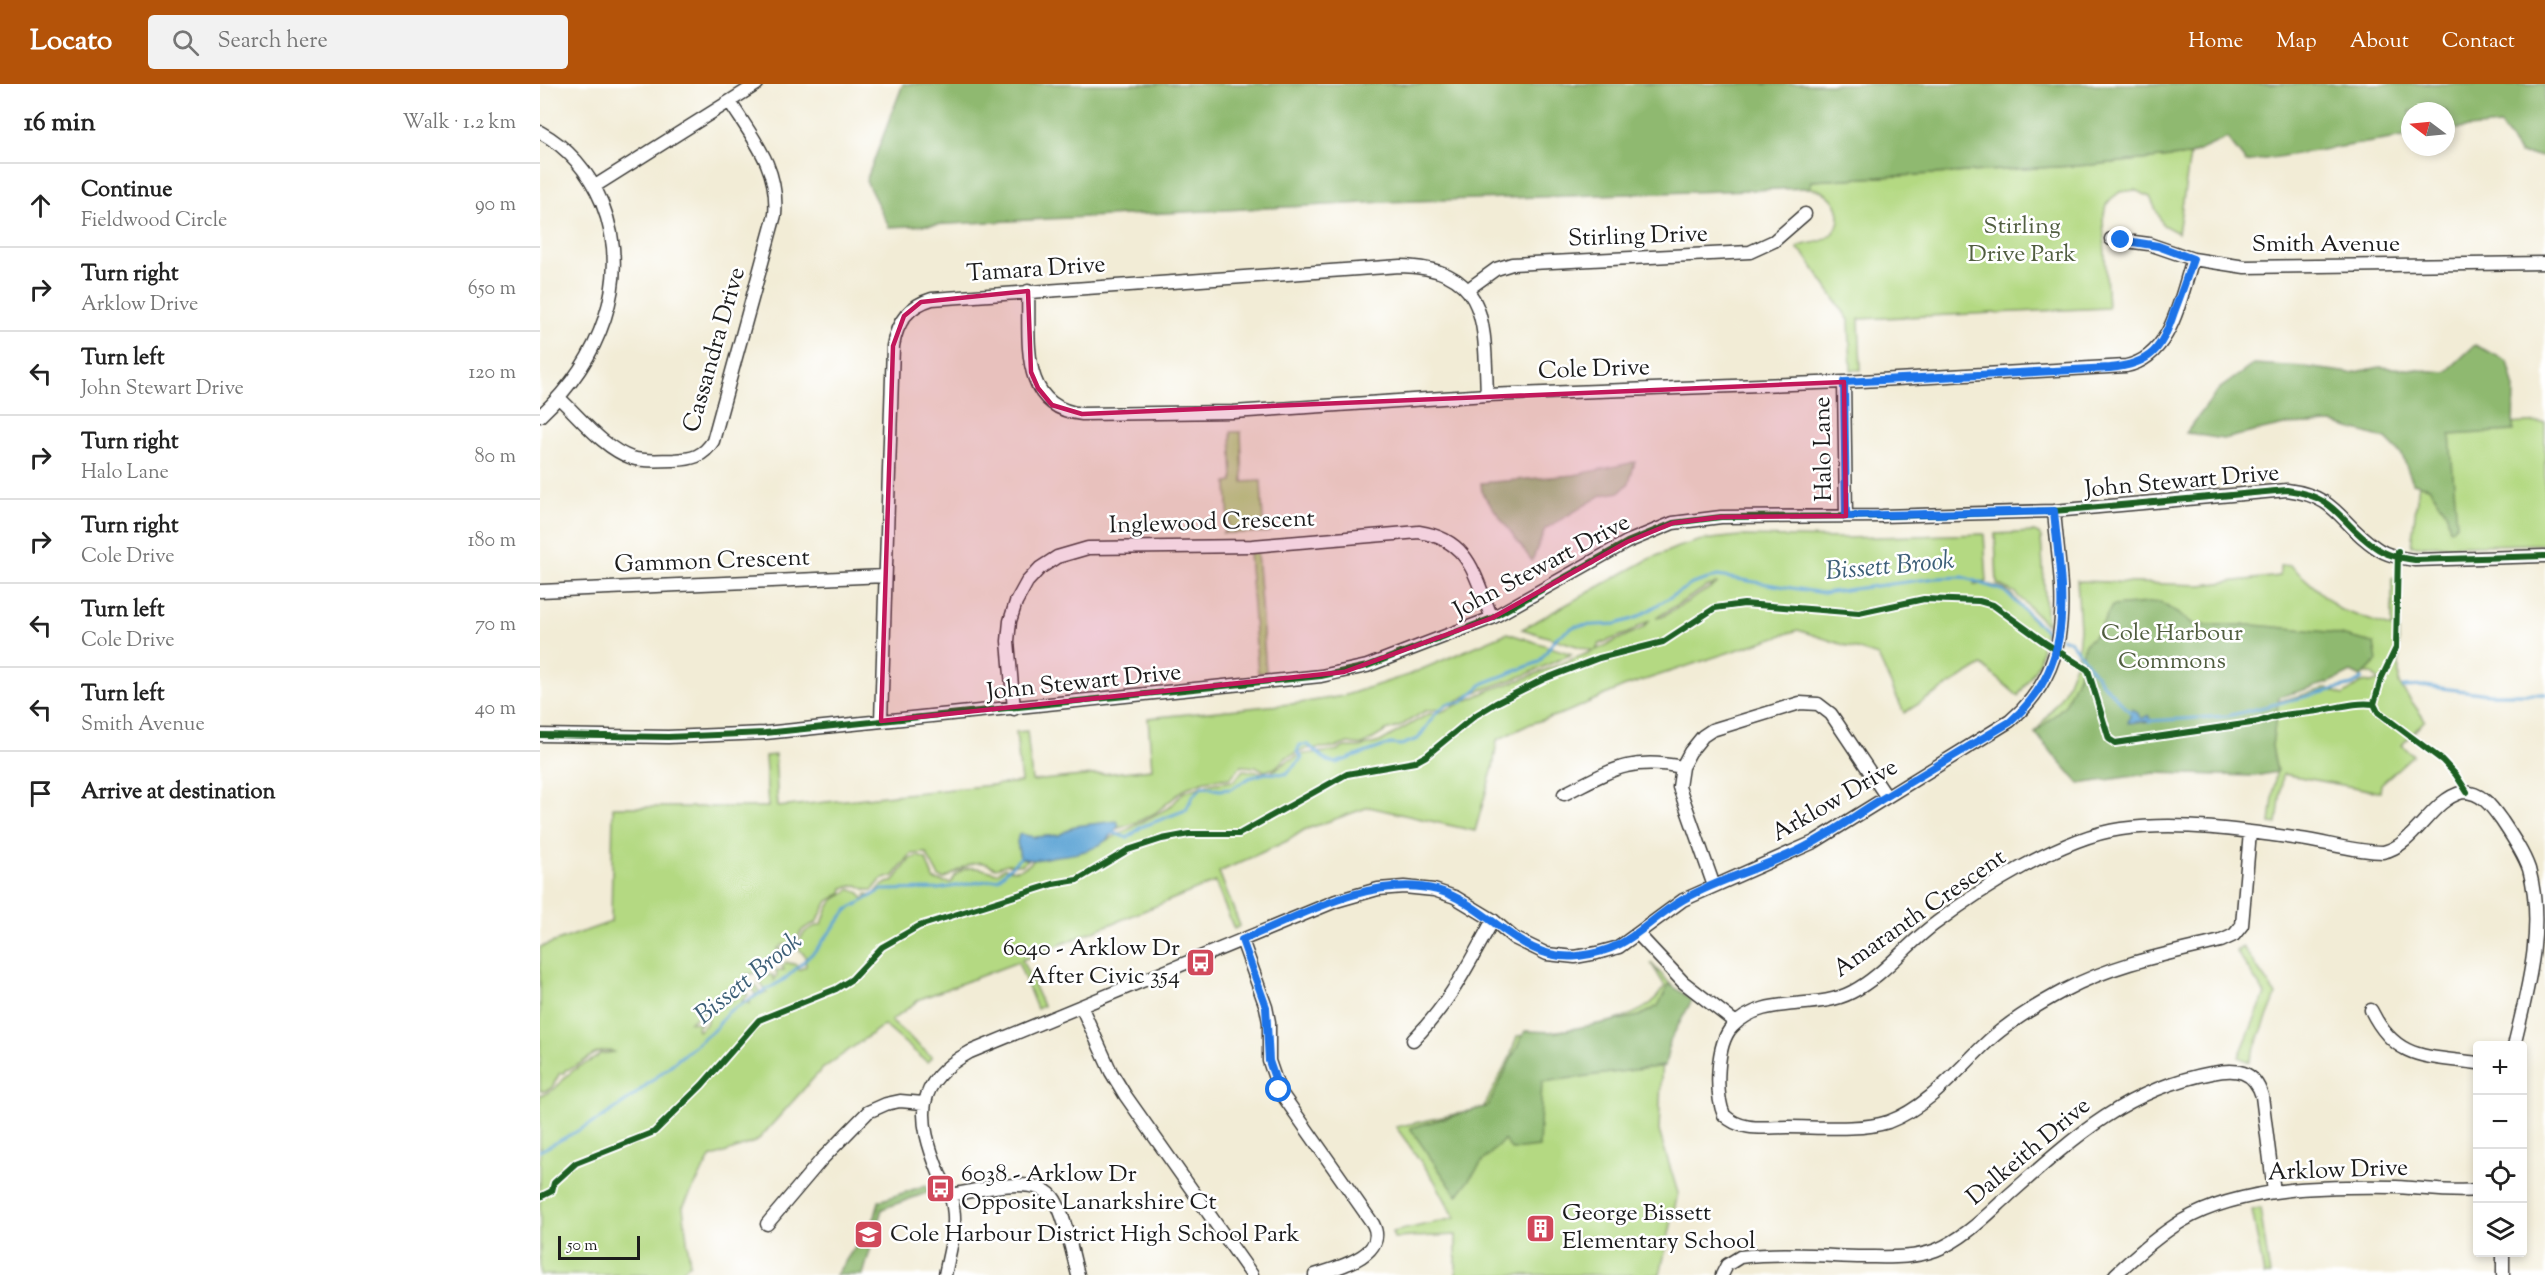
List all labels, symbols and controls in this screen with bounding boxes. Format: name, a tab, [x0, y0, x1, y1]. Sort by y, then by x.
search box	[148, 15, 568, 69]
text: Locato	[30, 22, 112, 62]
icon: search	[169, 26, 202, 59]
text: Search here	[217, 26, 328, 58]
text: Home	[2188, 27, 2243, 57]
text: Map	[2276, 27, 2317, 57]
text: About	[2350, 27, 2409, 57]
text: Contact	[2442, 27, 2515, 57]
north arrow	[2401, 102, 2455, 156]
text: 16 min	[24, 105, 96, 142]
text: Walk · 1.2 km	[403, 109, 516, 138]
text: Continue	[81, 175, 172, 207]
icon: ahead	[24, 189, 57, 222]
text: 90 m	[475, 191, 516, 220]
text: Fieldwood Circle	[81, 207, 227, 236]
park label: Stirling Drive Park	[1968, 210, 2076, 272]
street label: Stirling Drive	[1567, 218, 1709, 256]
route end	[2107, 226, 2133, 252]
street label: Smith Avenue	[2252, 228, 2400, 262]
street label: Tamara Drive	[965, 248, 1107, 292]
text: Turn right	[81, 259, 178, 291]
street label: Cassandra Drive	[675, 264, 755, 436]
icon: right	[24, 273, 57, 306]
text: 650 m	[468, 275, 516, 304]
text: Arklow Drive	[81, 291, 198, 320]
text: Turn left	[81, 343, 164, 375]
street label: Cole Drive	[1537, 351, 1651, 389]
icon: left	[24, 357, 57, 390]
text: 120 m	[468, 359, 516, 388]
text: John Stewart Drive	[81, 375, 244, 404]
street label: Halo Lane	[1806, 396, 1842, 502]
text: Turn right	[81, 427, 178, 459]
icon: right	[24, 441, 57, 474]
text: 80 m	[475, 443, 516, 472]
street label: John Stewart Drive	[2081, 457, 2281, 508]
text: Halo Lane	[81, 459, 169, 488]
street label: Inglewood Crescent	[1109, 502, 1315, 544]
street label: John Stewart Drive	[1446, 506, 1636, 629]
text: Turn right	[81, 511, 178, 543]
icon: right	[24, 525, 57, 558]
text: 180 m	[468, 527, 516, 556]
street label: Gammon Crescent	[614, 542, 810, 582]
text: Cole Drive	[81, 543, 174, 572]
water label: Bissett Brook	[1824, 543, 1956, 591]
text: Turn left	[81, 595, 164, 627]
icon: left	[24, 609, 57, 642]
text: 70 m	[475, 611, 516, 640]
park label: Cole Harbour Commons	[2101, 617, 2243, 679]
text: Cole Drive	[81, 627, 174, 656]
street label: John Stewart Drive	[983, 656, 1183, 710]
text: Turn left	[81, 679, 164, 711]
icon: left	[24, 693, 57, 726]
text: 40 m	[475, 695, 516, 724]
text: Smith Avenue	[81, 711, 205, 740]
street label: Arklow Drive	[1766, 751, 1904, 851]
icon: arrive	[24, 777, 57, 810]
text: Arrive at destination	[81, 777, 276, 809]
street label: Amaranth Crescent	[1827, 841, 2013, 987]
water label: Bissett Brook	[687, 924, 811, 1034]
place label: 6040 - Arklow Dr After Civic 354	[1003, 932, 1180, 994]
bus stop icon: 6040 - Arklow Dr After Civic 354	[1185, 947, 1217, 979]
map controls	[2473, 1041, 2527, 1257]
button: +	[2473, 1041, 2527, 1095]
route start	[1265, 1076, 1291, 1102]
street label: Dalkeith Drive	[1960, 1090, 2098, 1214]
button: −	[2473, 1095, 2527, 1149]
button: locate	[2473, 1149, 2527, 1203]
street label: Arklow Drive	[2267, 1152, 2409, 1190]
place label: 6038 - Arklow Dr Opposite Lanarkshire Ct	[961, 1158, 1217, 1220]
bus stop icon: 6038 - Arklow Dr Opposite Lanarkshire Ct	[924, 1173, 956, 1205]
place label: George Bissett Elementary School	[1562, 1197, 1756, 1259]
button: layers	[2473, 1203, 2527, 1257]
building icon: George Bissett Elementary School	[1525, 1212, 1557, 1244]
place label: Cole Harbour District High School Park	[890, 1218, 1300, 1252]
school or university icon: Cole Harbour District High School Park	[853, 1219, 885, 1251]
scale bar	[558, 1233, 640, 1260]
text: 50 m	[567, 1235, 598, 1258]

